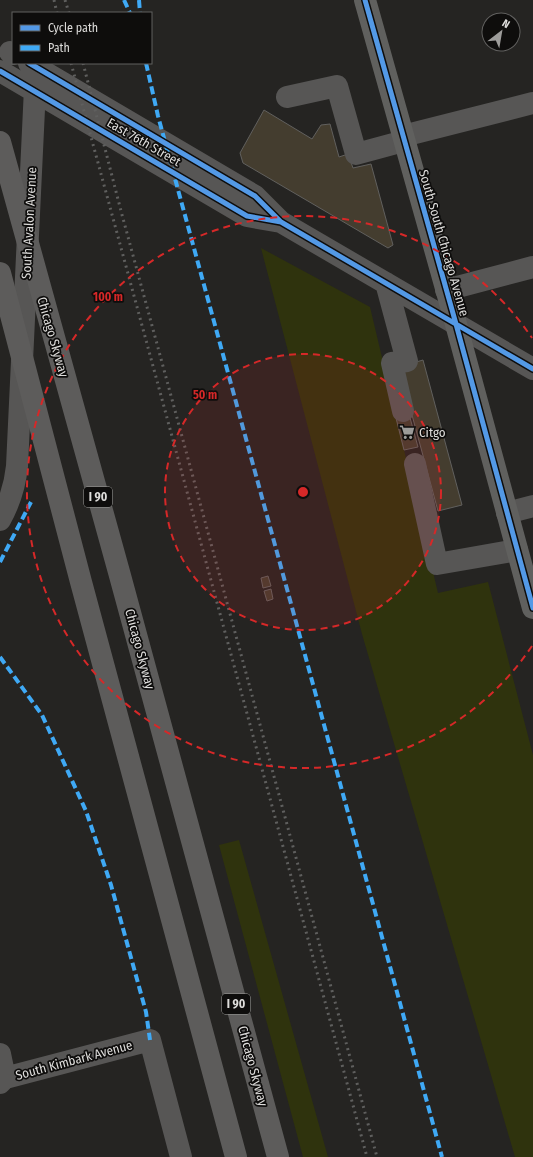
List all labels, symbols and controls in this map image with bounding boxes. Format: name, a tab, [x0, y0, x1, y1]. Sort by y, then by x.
legend	[12, 12, 152, 64]
north arrow	[481, 12, 521, 52]
text: N	[500, 17, 512, 31]
text: Cycle path	[48, 21, 98, 35]
text: Path	[48, 41, 70, 55]
street label: East 76th Street	[104, 115, 184, 170]
street label: South Avalon Avenue	[19, 167, 39, 279]
street label: South South Chicago Avenue	[416, 168, 472, 318]
text: 100 m	[93, 290, 123, 304]
street label: Chicago Skyway	[34, 295, 72, 379]
text: 50 m	[193, 388, 217, 402]
supermarket icon: Citgo	[398, 423, 416, 441]
place label: Citgo	[419, 425, 446, 440]
centre of rings	[296, 485, 310, 499]
road number: I 90	[84, 487, 112, 507]
street label: Chicago Skyway	[122, 607, 158, 691]
road number: I 90	[222, 994, 250, 1014]
street label: Chicago Skyway	[235, 1024, 271, 1108]
street label: South Kimbark Avenue	[14, 1037, 134, 1083]

